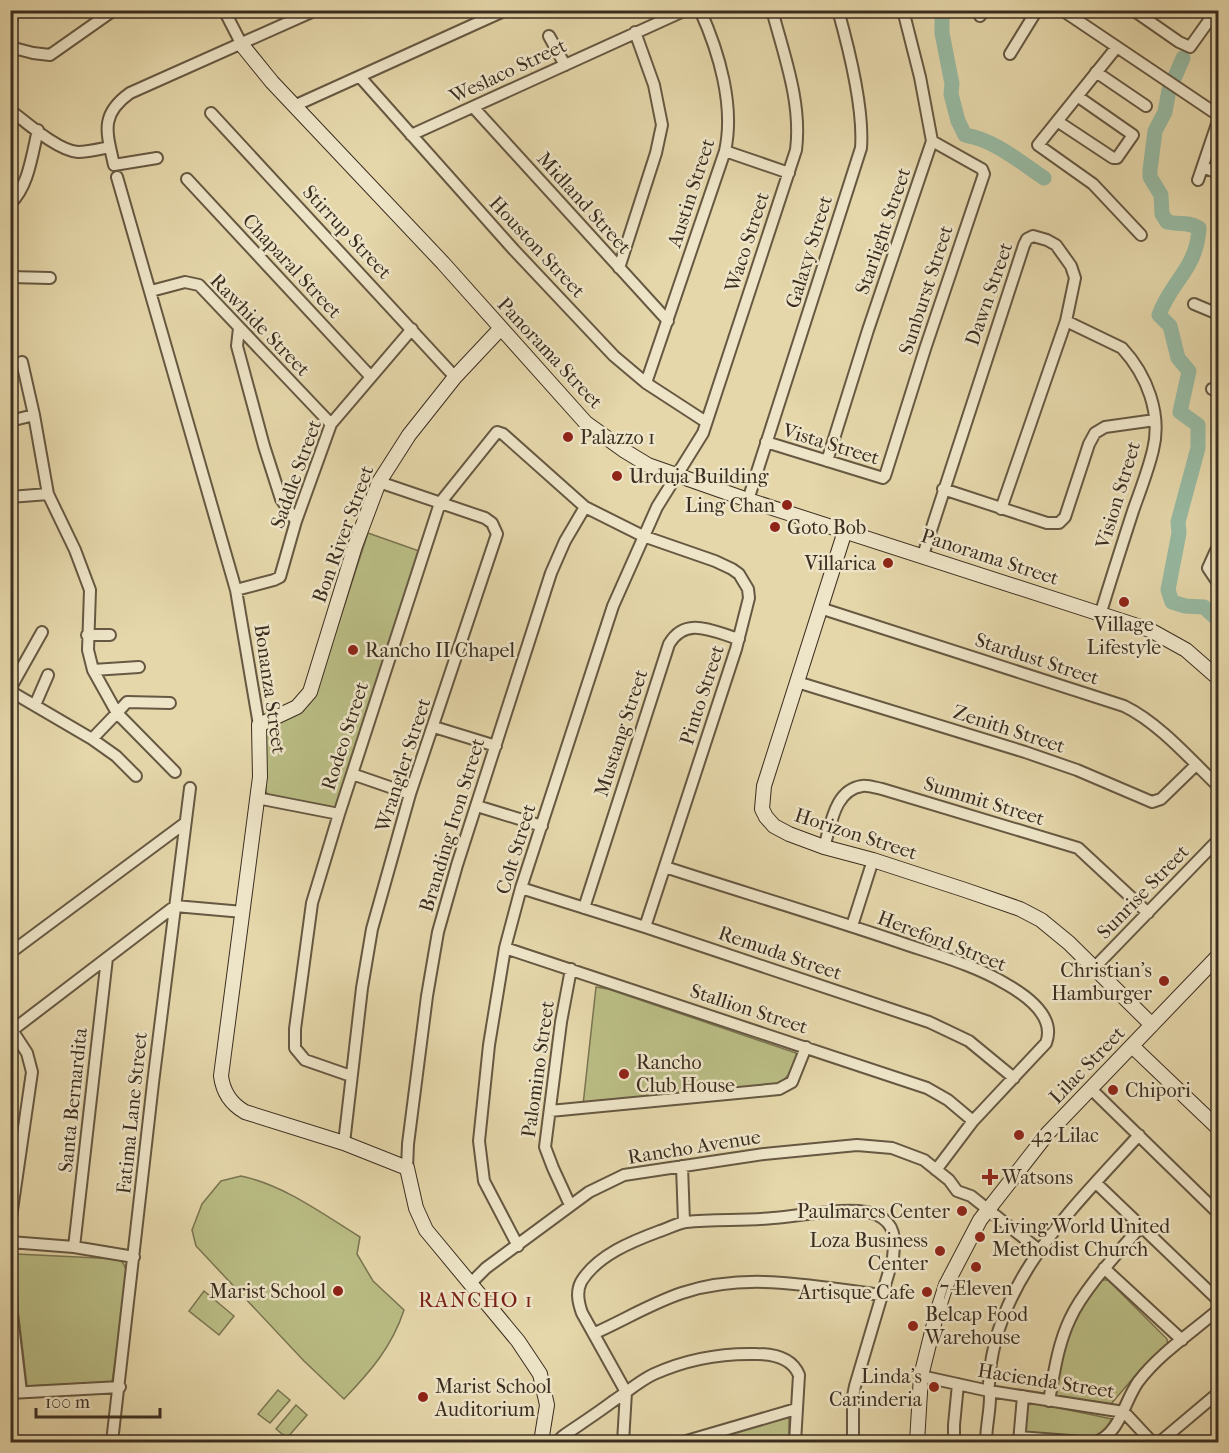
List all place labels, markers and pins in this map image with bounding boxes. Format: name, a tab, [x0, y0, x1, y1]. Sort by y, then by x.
place label: Palazzo 1	[580, 426, 655, 449]
marker: Palazzo 1	[561, 430, 575, 444]
place label: Urduja Building	[629, 465, 769, 488]
marker: Urduja Building	[610, 469, 624, 483]
place label: Ling Chan	[685, 494, 775, 517]
marker: Ling Chan	[780, 498, 794, 512]
place label: Goto Bob	[787, 516, 866, 539]
marker: Goto Bob	[768, 520, 782, 534]
place label: Villarica	[803, 552, 877, 575]
marker: Villarica	[881, 556, 895, 570]
marker: Village Lifestyle	[1117, 595, 1131, 609]
place label: Village Lifestyle	[1087, 613, 1161, 659]
place label: Rancho II Chapel	[365, 639, 515, 662]
marker: Rancho II Chapel	[346, 643, 360, 657]
place label: Christian's Hamburger	[1051, 959, 1152, 1005]
marker: Christian's Hamburger	[1157, 974, 1171, 988]
place label: Rancho Club House	[636, 1051, 735, 1097]
marker: Rancho Club House	[617, 1067, 631, 1081]
place label: Chipori	[1125, 1079, 1191, 1102]
marker: Chipori	[1106, 1083, 1120, 1097]
place label: 42 Lilac	[1031, 1124, 1099, 1147]
marker: 42 Lilac	[1012, 1128, 1026, 1142]
place label: Watsons	[1001, 1166, 1073, 1189]
marker: Watsons	[983, 1170, 997, 1184]
place label: Paulmarcs Center	[797, 1200, 950, 1223]
marker: Paulmarcs Center	[955, 1204, 969, 1218]
place label: Living World United Methodist Church	[992, 1215, 1171, 1261]
place label: Loza Business Center	[810, 1229, 928, 1275]
marker: Living World United Methodist Church	[973, 1230, 987, 1244]
marker: Loza Business Center	[933, 1244, 947, 1258]
marker: 7-Eleven	[969, 1260, 983, 1274]
place label: 7-Eleven	[939, 1277, 1013, 1300]
place label: Marist School	[209, 1280, 326, 1303]
place label: Artisque Cafe	[797, 1281, 915, 1304]
marker: Marist School	[331, 1284, 345, 1298]
marker: Artisque Cafe	[920, 1285, 934, 1299]
place label: Belcap Food Warehouse	[924, 1303, 1029, 1349]
marker: Belcap Food Warehouse	[906, 1319, 920, 1333]
place label: Linda's Carinderia	[829, 1365, 923, 1411]
place label: Marist School Auditorium	[434, 1375, 552, 1421]
marker: Linda's Carinderia	[927, 1380, 941, 1394]
marker: Marist School Auditorium	[416, 1390, 430, 1404]

